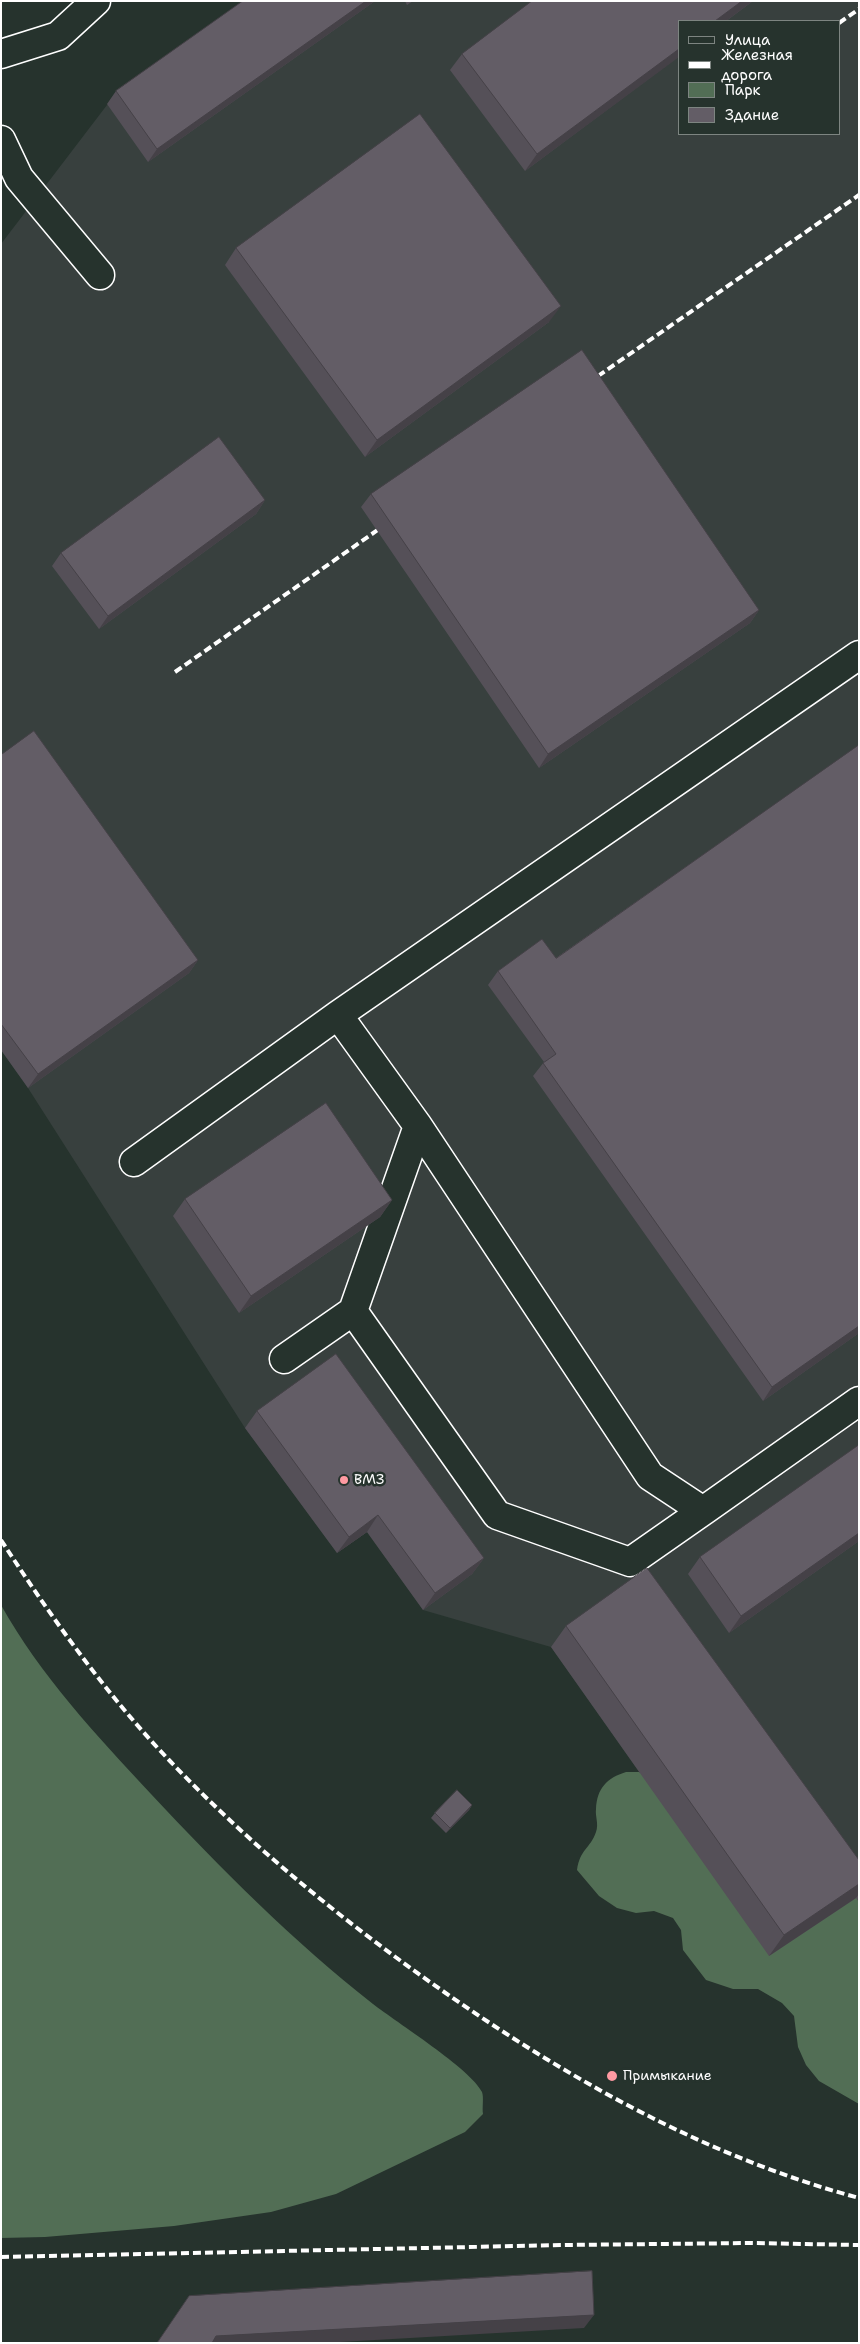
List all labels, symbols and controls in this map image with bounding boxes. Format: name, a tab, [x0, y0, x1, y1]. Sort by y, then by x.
legend	[678, 20, 840, 135]
text: Улица	[725, 30, 770, 50]
text: Железная дорога	[721, 45, 793, 85]
text: Парк	[725, 80, 761, 100]
text: Здание	[725, 105, 779, 125]
place label: ВМЗ	[354, 1472, 384, 1488]
marker: ВМЗ	[338, 1474, 350, 1486]
place label: Примыкание	[623, 2068, 712, 2084]
marker: Примыкание	[605, 2069, 619, 2083]

